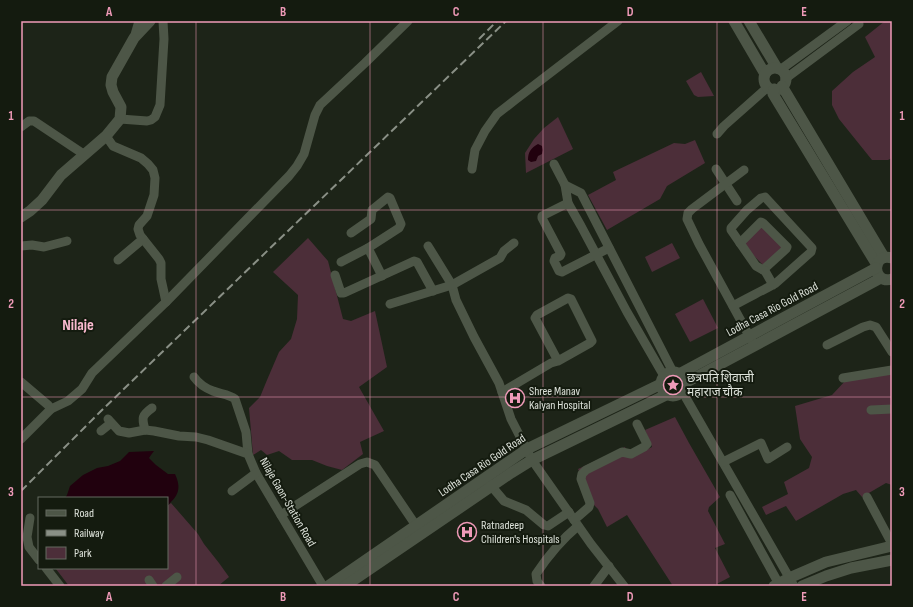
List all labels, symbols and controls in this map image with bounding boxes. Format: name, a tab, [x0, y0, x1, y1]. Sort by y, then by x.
text: A	[105, 4, 113, 20]
text: B	[280, 4, 286, 20]
text: C	[453, 4, 460, 20]
text: D	[627, 4, 634, 20]
text: E	[801, 4, 807, 20]
text: 1	[8, 108, 14, 124]
text: 1	[899, 108, 905, 124]
street label: Lodha Casa Rio Gold Road	[724, 279, 821, 340]
text: 2	[8, 296, 14, 312]
text: 2	[899, 296, 905, 312]
district label: Nilaje	[62, 316, 94, 335]
place label: छत्रपति शिवाजी महाराज चौक	[687, 370, 755, 400]
place icon: छत्रपति शिवाजी महाराज चौक	[662, 374, 684, 396]
place label: Shree Manav Kalyan Hospital	[529, 384, 590, 413]
hospital icon: Shree Manav Kalyan Hospital	[504, 387, 526, 409]
street label: Lodha Casa Rio Gold Road	[436, 431, 529, 500]
street label: Nilaje Gaon-Station Road	[256, 455, 319, 549]
text: 3	[8, 484, 14, 500]
text: 3	[899, 484, 905, 500]
legend	[38, 497, 168, 569]
text: Road	[74, 506, 94, 521]
place label: Ratnadeep Children's Hospitals	[481, 518, 560, 547]
hospital icon: Ratnadeep Children's Hospitals	[456, 521, 478, 543]
text: Railway	[74, 526, 105, 541]
text: Park	[74, 546, 92, 561]
text: A	[105, 589, 113, 605]
text: B	[280, 589, 286, 605]
text: C	[453, 589, 460, 605]
text: D	[627, 589, 634, 605]
text: E	[801, 589, 807, 605]

